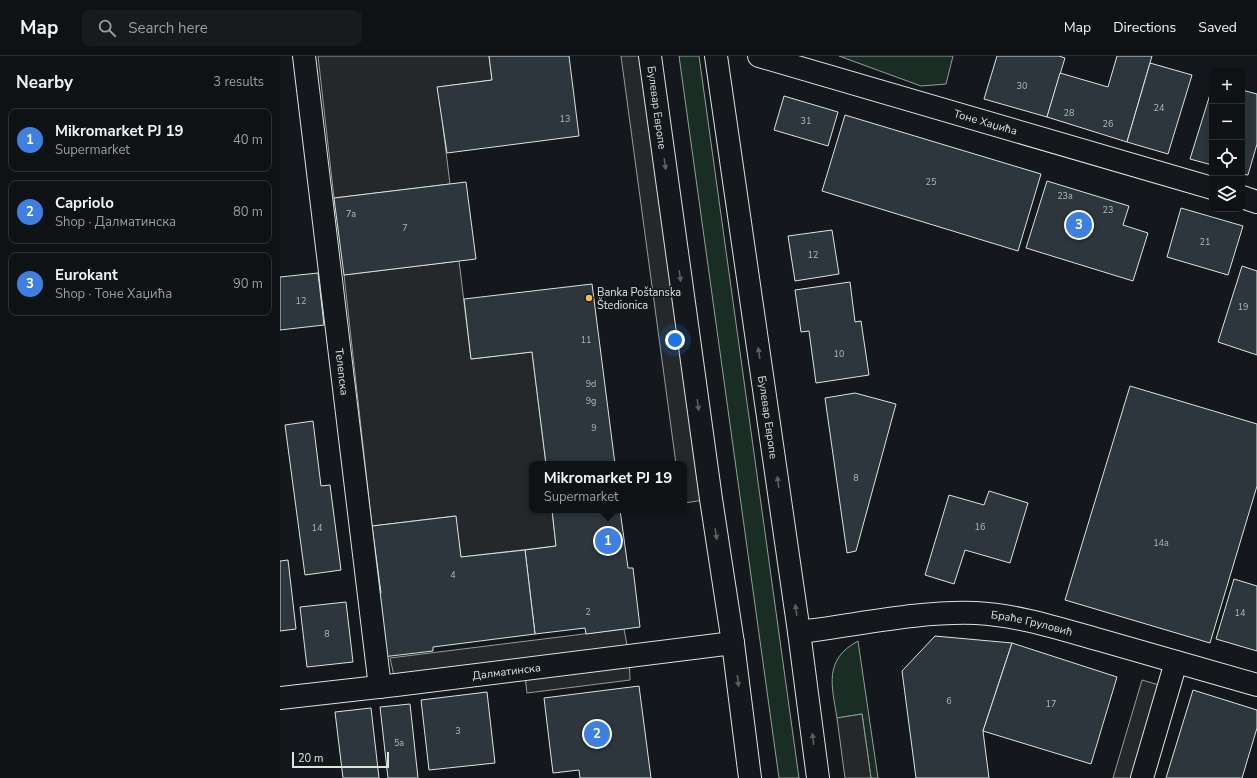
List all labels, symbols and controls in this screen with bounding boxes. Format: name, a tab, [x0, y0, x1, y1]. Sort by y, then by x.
search box	[82, 10, 362, 46]
text: Map	[20, 15, 58, 41]
icon: search	[96, 17, 118, 39]
text: Search here	[128, 18, 208, 38]
text: Map	[1064, 18, 1091, 37]
text: Directions	[1113, 18, 1176, 37]
text: Saved	[1198, 18, 1237, 37]
street label: Булевар Европе	[644, 65, 670, 150]
map controls	[1209, 68, 1245, 212]
button: +	[1209, 68, 1245, 104]
text: Nearby	[16, 71, 73, 94]
text: 3 results	[213, 73, 264, 91]
house number: 30	[1017, 80, 1027, 92]
house number: 24	[1154, 102, 1165, 114]
button: −	[1209, 104, 1245, 140]
street label: Тоне Хаџића	[952, 106, 1019, 138]
house number: 28	[1064, 107, 1074, 119]
house number: 13	[560, 113, 570, 125]
house number: 31	[801, 115, 811, 127]
house number: 26	[1103, 118, 1113, 130]
text: Mikromarket PJ 19	[55, 121, 184, 141]
text: 1	[26, 131, 34, 149]
text: 40 m	[233, 131, 263, 149]
button: locate	[1209, 140, 1245, 176]
text: Supermarket	[55, 141, 130, 159]
one-way arrow	[662, 158, 668, 170]
house number: 25	[926, 176, 936, 188]
button: layers	[1209, 176, 1245, 212]
house number: 23a	[1057, 190, 1073, 202]
text: Capriolo	[55, 193, 114, 213]
text: 2	[26, 203, 34, 221]
text: 80 m	[233, 203, 263, 221]
house number: 23	[1103, 204, 1113, 216]
house number: 7a	[346, 208, 356, 220]
pin: 3	[1066, 210, 1092, 240]
text: Shop · Далматинска	[55, 213, 176, 231]
house number: 7	[402, 222, 408, 234]
house number: 21	[1200, 236, 1210, 248]
house number: 12	[808, 249, 818, 261]
text: Eurokant	[55, 265, 118, 285]
one-way arrow	[677, 270, 683, 282]
text: 3	[26, 275, 34, 293]
text: 90 m	[233, 275, 263, 293]
text: Shop · Тоне Хаџића	[55, 285, 172, 303]
place label: Banka Poštanska Štedionica	[597, 285, 681, 313]
marker: Banka Poštanska Štedionica	[584, 293, 594, 303]
house number: 12	[296, 295, 306, 307]
house number: 19	[1238, 301, 1248, 313]
your location	[665, 330, 685, 350]
house number: 11	[581, 334, 591, 346]
street label: Телепска	[332, 347, 352, 396]
one-way arrow	[756, 347, 762, 359]
house number: 10	[834, 348, 844, 360]
street label: Булевар Европе	[755, 375, 781, 460]
house number: 9d	[586, 378, 596, 390]
house number: 9g	[586, 395, 596, 407]
one-way arrow	[695, 399, 701, 411]
house number: 9	[591, 422, 597, 434]
popup	[529, 461, 687, 513]
text: Mikromarket PJ 19	[544, 468, 672, 488]
house number: 8	[853, 472, 859, 484]
one-way arrow	[775, 476, 781, 488]
text: Supermarket	[544, 488, 619, 506]
house number: 16	[975, 521, 985, 533]
house number: 14	[312, 522, 323, 534]
pin: 1	[595, 526, 621, 556]
one-way arrow	[713, 528, 719, 540]
house number: 14a	[1153, 537, 1169, 549]
house number: 4	[450, 569, 456, 581]
one-way arrow	[793, 604, 799, 616]
house number: 2	[585, 606, 591, 618]
street label: Браће Груловић	[990, 607, 1075, 639]
house number: 14	[1235, 607, 1246, 619]
house number: 8	[324, 628, 330, 640]
street label: Далматинска	[471, 660, 542, 683]
one-way arrow	[735, 675, 741, 687]
house number: 6	[946, 695, 952, 707]
house number: 17	[1046, 698, 1056, 710]
pin: 2	[584, 719, 610, 749]
house number: 3	[455, 725, 461, 737]
one-way arrow	[810, 733, 816, 745]
house number: 5a	[394, 737, 404, 749]
scale bar	[292, 750, 389, 769]
text: 20 m	[298, 751, 323, 766]

